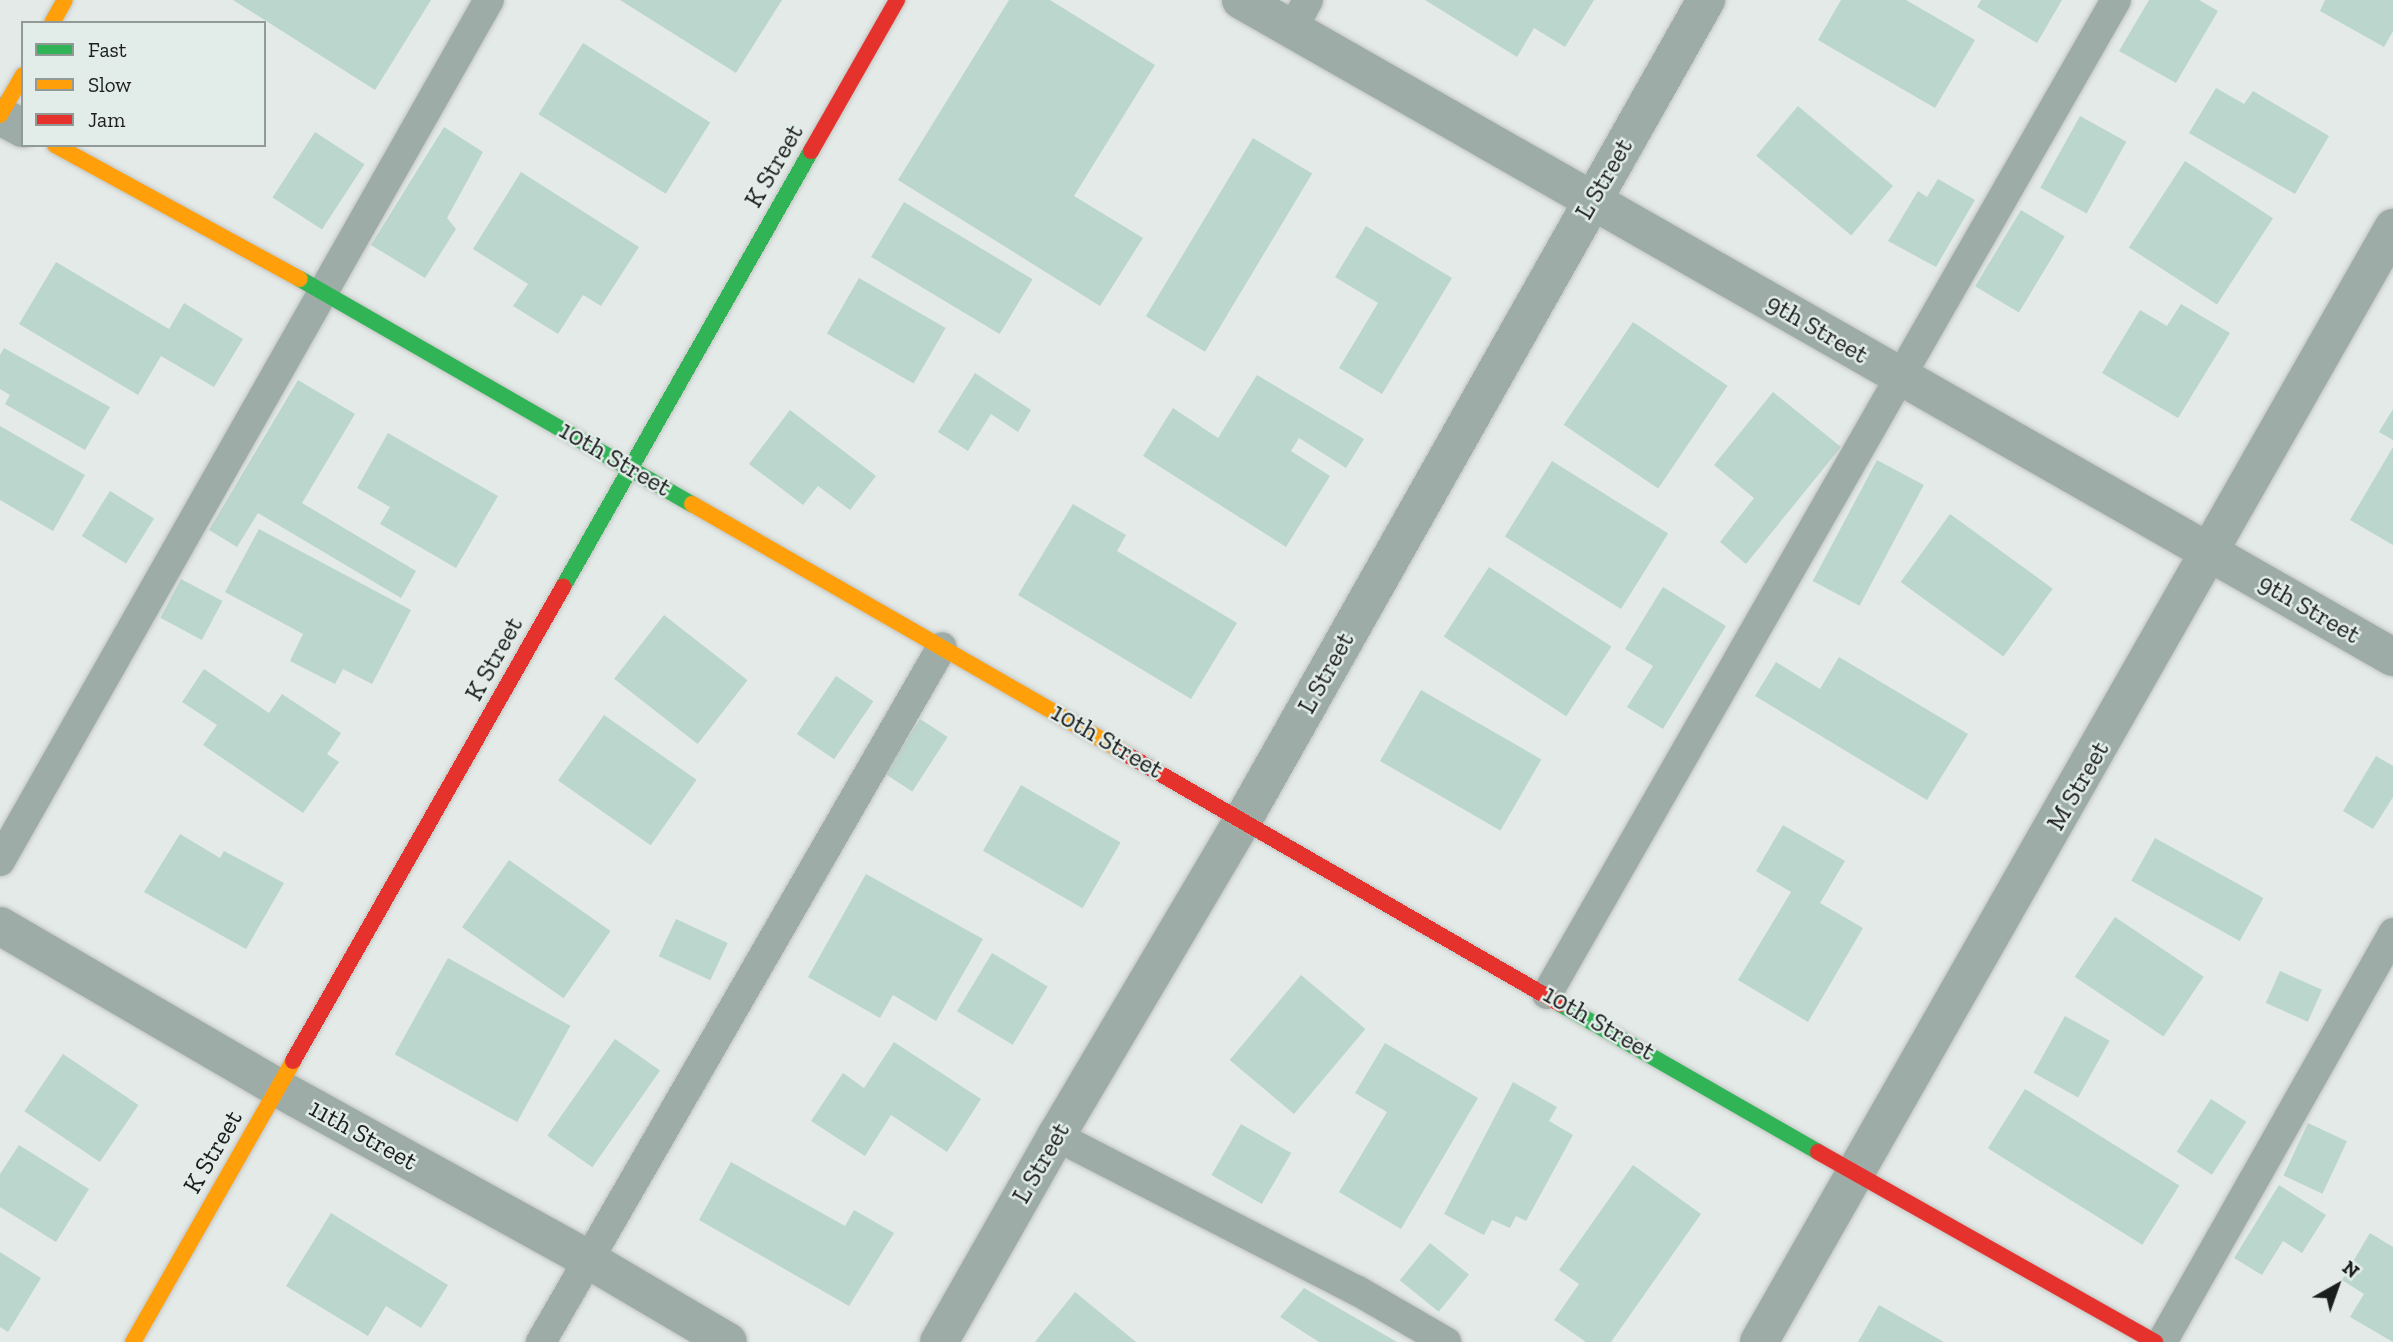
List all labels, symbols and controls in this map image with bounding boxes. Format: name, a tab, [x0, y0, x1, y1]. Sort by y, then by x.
legend	[21, 21, 266, 147]
text: Fast	[88, 37, 127, 62]
text: Slow	[88, 72, 131, 97]
text: Jam	[88, 107, 125, 132]
street label: K Street	[738, 119, 810, 213]
street label: L Street	[1568, 133, 1640, 225]
street label: 9th Street	[1761, 287, 1873, 371]
street label: 10th Street	[554, 415, 676, 503]
street label: 9th Street	[2253, 567, 2365, 651]
street label: K Street	[458, 612, 530, 706]
street label: L Street	[1291, 627, 1361, 719]
street label: 10th Street	[1046, 697, 1168, 785]
street label: M Street	[2040, 736, 2116, 836]
street label: 10th Street	[1538, 979, 1660, 1067]
street label: 11th Street	[304, 1093, 422, 1177]
street label: K Street	[177, 1105, 249, 1199]
street label: L Street	[1005, 1117, 1077, 1209]
north arrow	[2302, 1251, 2372, 1321]
text: N	[2338, 1256, 2364, 1283]

